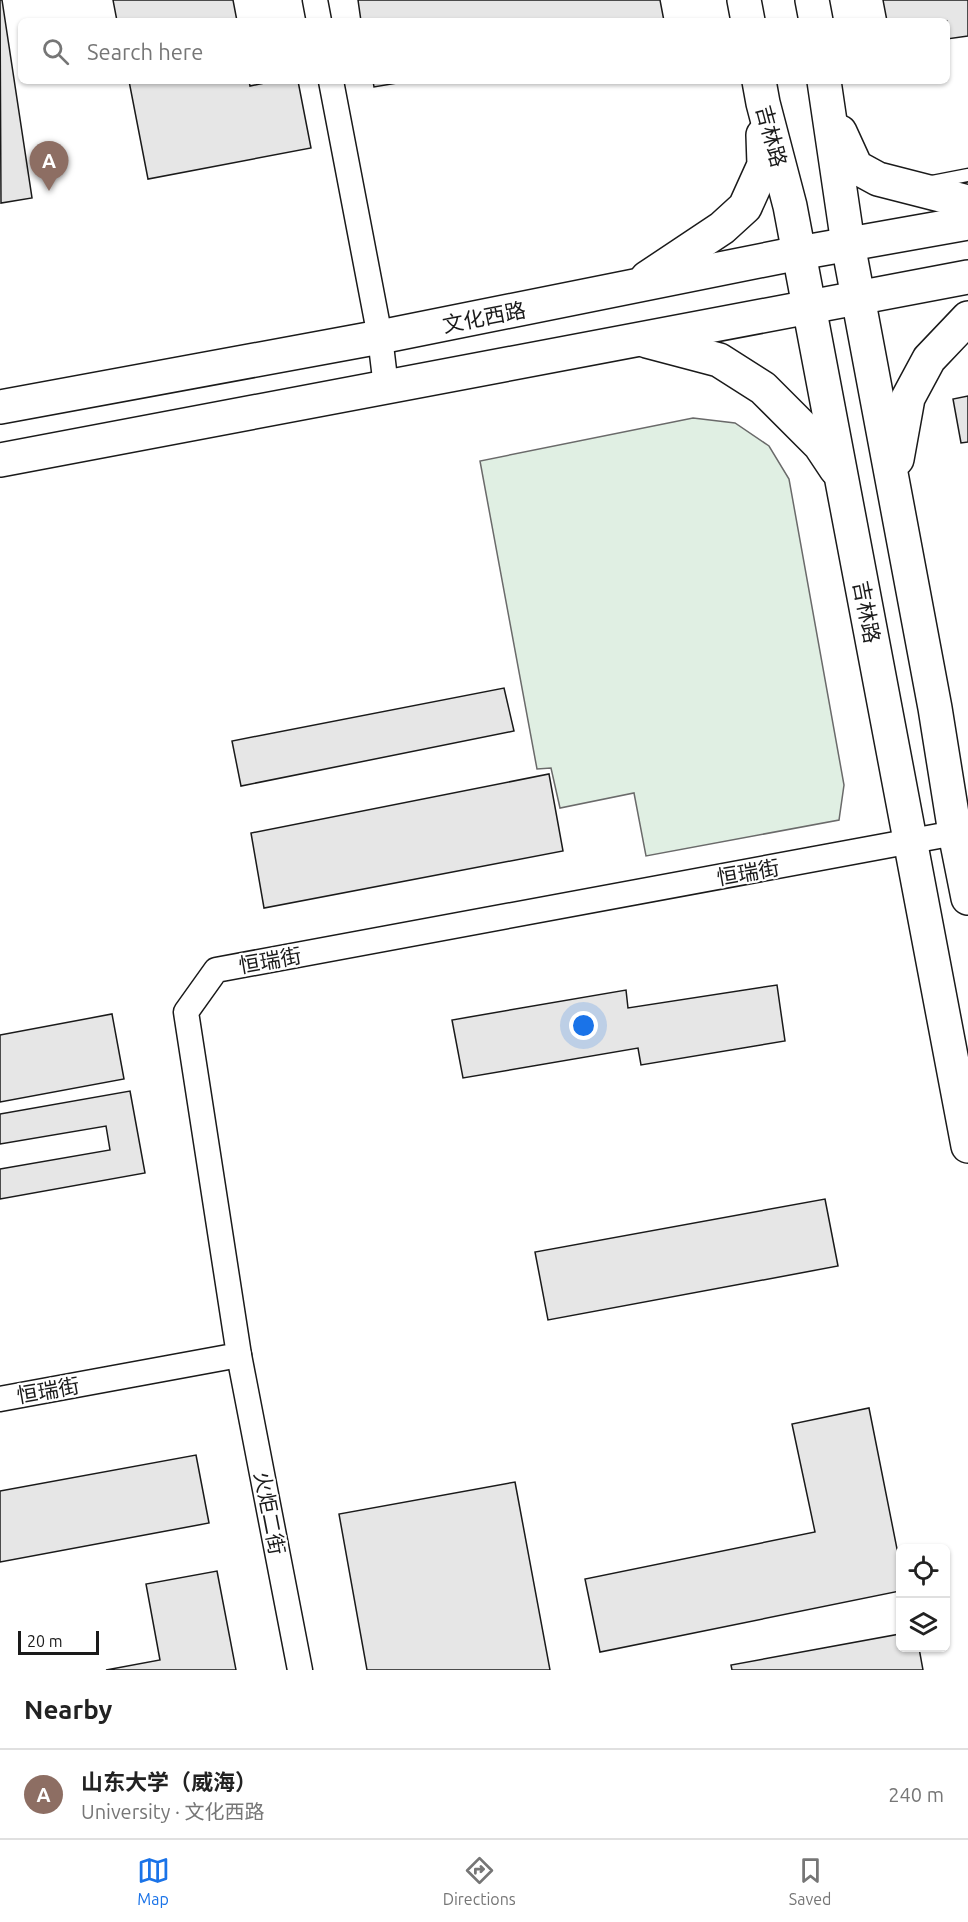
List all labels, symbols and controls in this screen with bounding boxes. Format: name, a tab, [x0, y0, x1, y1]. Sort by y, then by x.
search box	[18, 18, 950, 84]
icon: search	[39, 35, 72, 68]
text: Search here	[87, 39, 203, 64]
street label: 吉林路	[752, 102, 792, 170]
pin: A	[29, 142, 68, 191]
street label: 文化西路	[440, 297, 528, 337]
street label: 吉林路	[849, 579, 885, 645]
street label: 恒瑞街	[715, 855, 781, 889]
street label: 恒瑞街	[237, 943, 303, 977]
your location	[569, 1011, 598, 1040]
street label: 恒瑞街	[15, 1373, 81, 1407]
street label: 火炬二街	[250, 1469, 290, 1557]
map controls	[896, 1544, 950, 1652]
button: locate	[896, 1544, 950, 1598]
button: layers	[896, 1598, 950, 1652]
scale bar	[18, 1628, 99, 1656]
text: 20 m	[27, 1632, 63, 1650]
text: Nearby	[24, 1695, 112, 1724]
text: 山东大学（威海）	[81, 1769, 257, 1794]
text: A	[36, 1783, 51, 1806]
text: 240 m	[888, 1783, 944, 1806]
text: University · 文化西路	[81, 1800, 264, 1823]
tab: Map	[137, 1854, 170, 1908]
tab: Directions	[443, 1854, 516, 1908]
tab: Saved	[789, 1854, 831, 1908]

